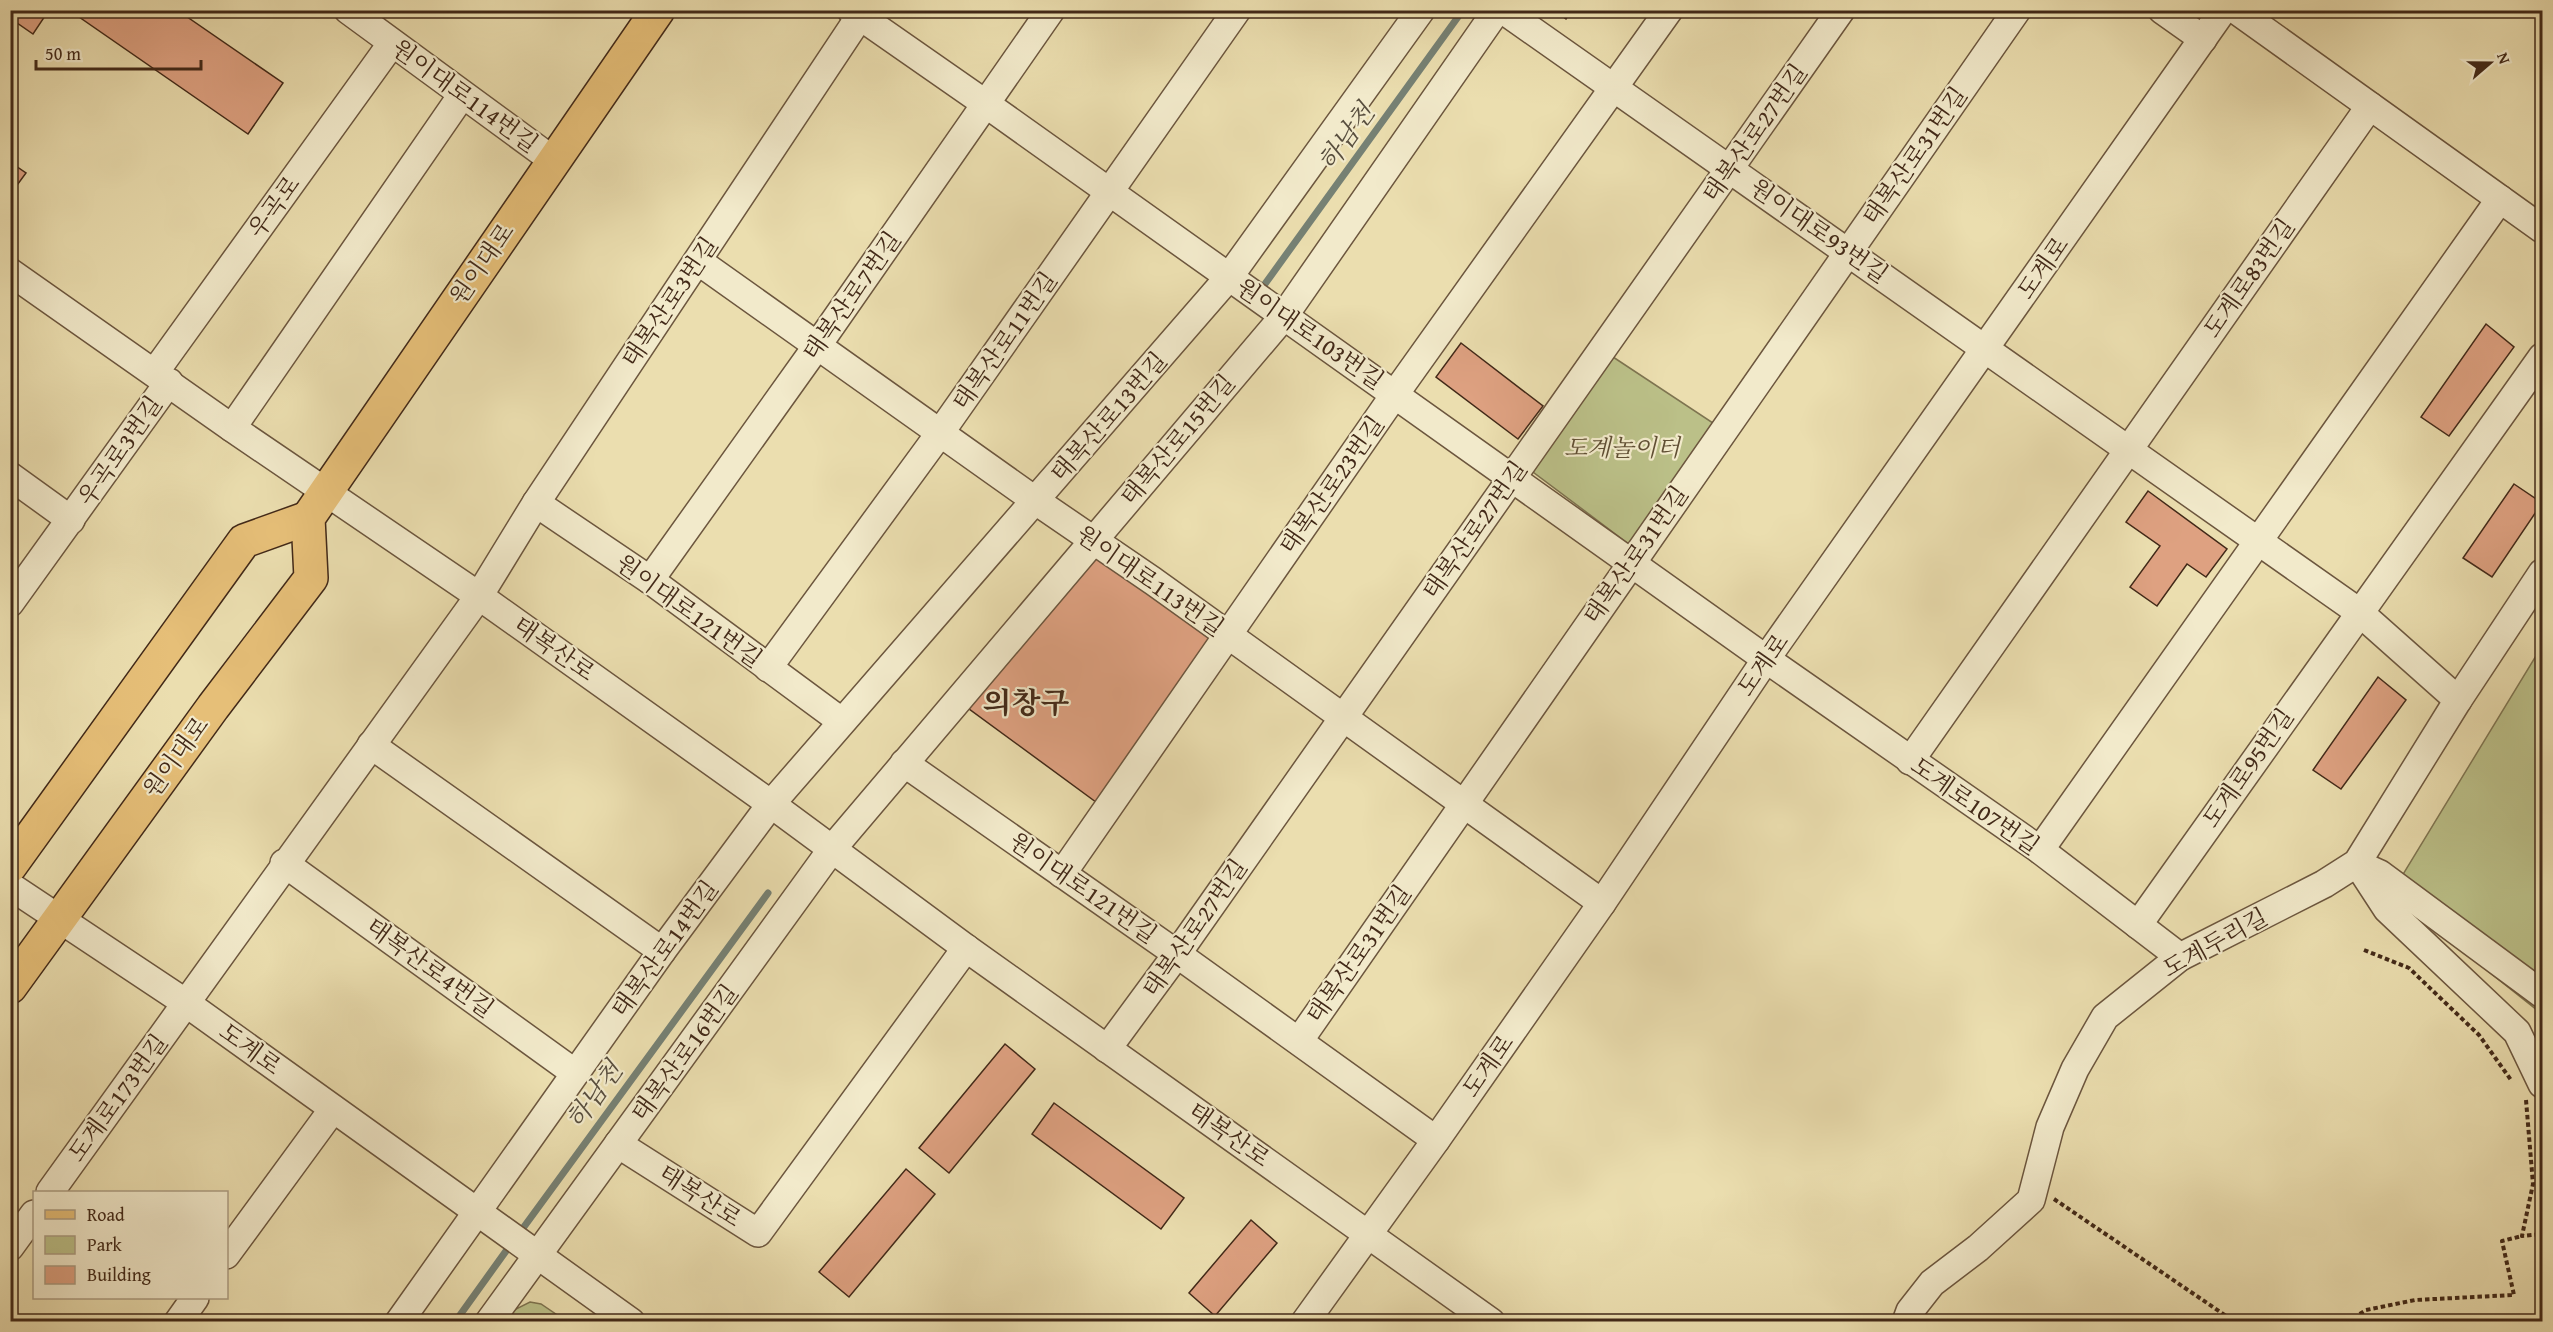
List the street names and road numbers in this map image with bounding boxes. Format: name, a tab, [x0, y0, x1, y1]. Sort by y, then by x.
street label: 원이대로114번길	[385, 30, 546, 161]
street label: 태복산로27번길	[1694, 56, 1815, 209]
street label: 태복산로31번길	[1854, 79, 1975, 232]
street label: 우곡로	[239, 168, 308, 245]
street label: 원이대로93번길	[1743, 170, 1896, 291]
street label: 도계로83번길	[2194, 211, 2303, 345]
street label: 원이대로	[441, 216, 523, 312]
street label: 태복산로7번길	[794, 224, 909, 367]
street label: 태복산로3번길	[613, 229, 726, 374]
street label: 도계로	[2008, 229, 2077, 306]
street label: 태복산로11번길	[944, 264, 1065, 417]
street label: 원이대로103번길	[1229, 269, 1392, 398]
street label: 태복산로13번길	[1042, 344, 1175, 489]
street label: 태복산로15번길	[1112, 366, 1243, 513]
street label: 우곡로3번길	[69, 388, 170, 513]
street label: 태복산로23번길	[1271, 408, 1392, 561]
street label: 태복산로27번길	[1414, 453, 1535, 606]
street label: 태복산로31번길	[1575, 478, 1696, 631]
street label: 원이대로113번길	[1069, 516, 1232, 645]
street label: 원이대로121번길	[609, 545, 770, 676]
street label: 태복산로	[506, 608, 602, 690]
street label: 도계로	[1728, 626, 1797, 703]
street label: 도계로95번길	[2193, 701, 2302, 835]
street label: 원이대로	[134, 709, 217, 805]
street label: 도계로107번길	[1904, 748, 2047, 863]
street label: 원이대로121번길	[1002, 823, 1165, 952]
street label: 태복산로27번길	[1134, 851, 1255, 1004]
street label: 태복산로14번길	[603, 873, 726, 1025]
street label: 태복산로31번길	[1298, 877, 1419, 1030]
street label: 도계두리길	[2156, 899, 2274, 986]
street label: 태복산로4번길	[359, 909, 502, 1026]
street label: 태복산로16번길	[623, 977, 746, 1129]
street label: 도계로	[212, 1014, 289, 1083]
street label: 도계로173번길	[59, 1027, 176, 1169]
street label: 도계로	[1453, 1027, 1522, 1104]
street label: 태복산로	[1181, 1094, 1277, 1176]
street label: 태복산로	[652, 1156, 749, 1236]

